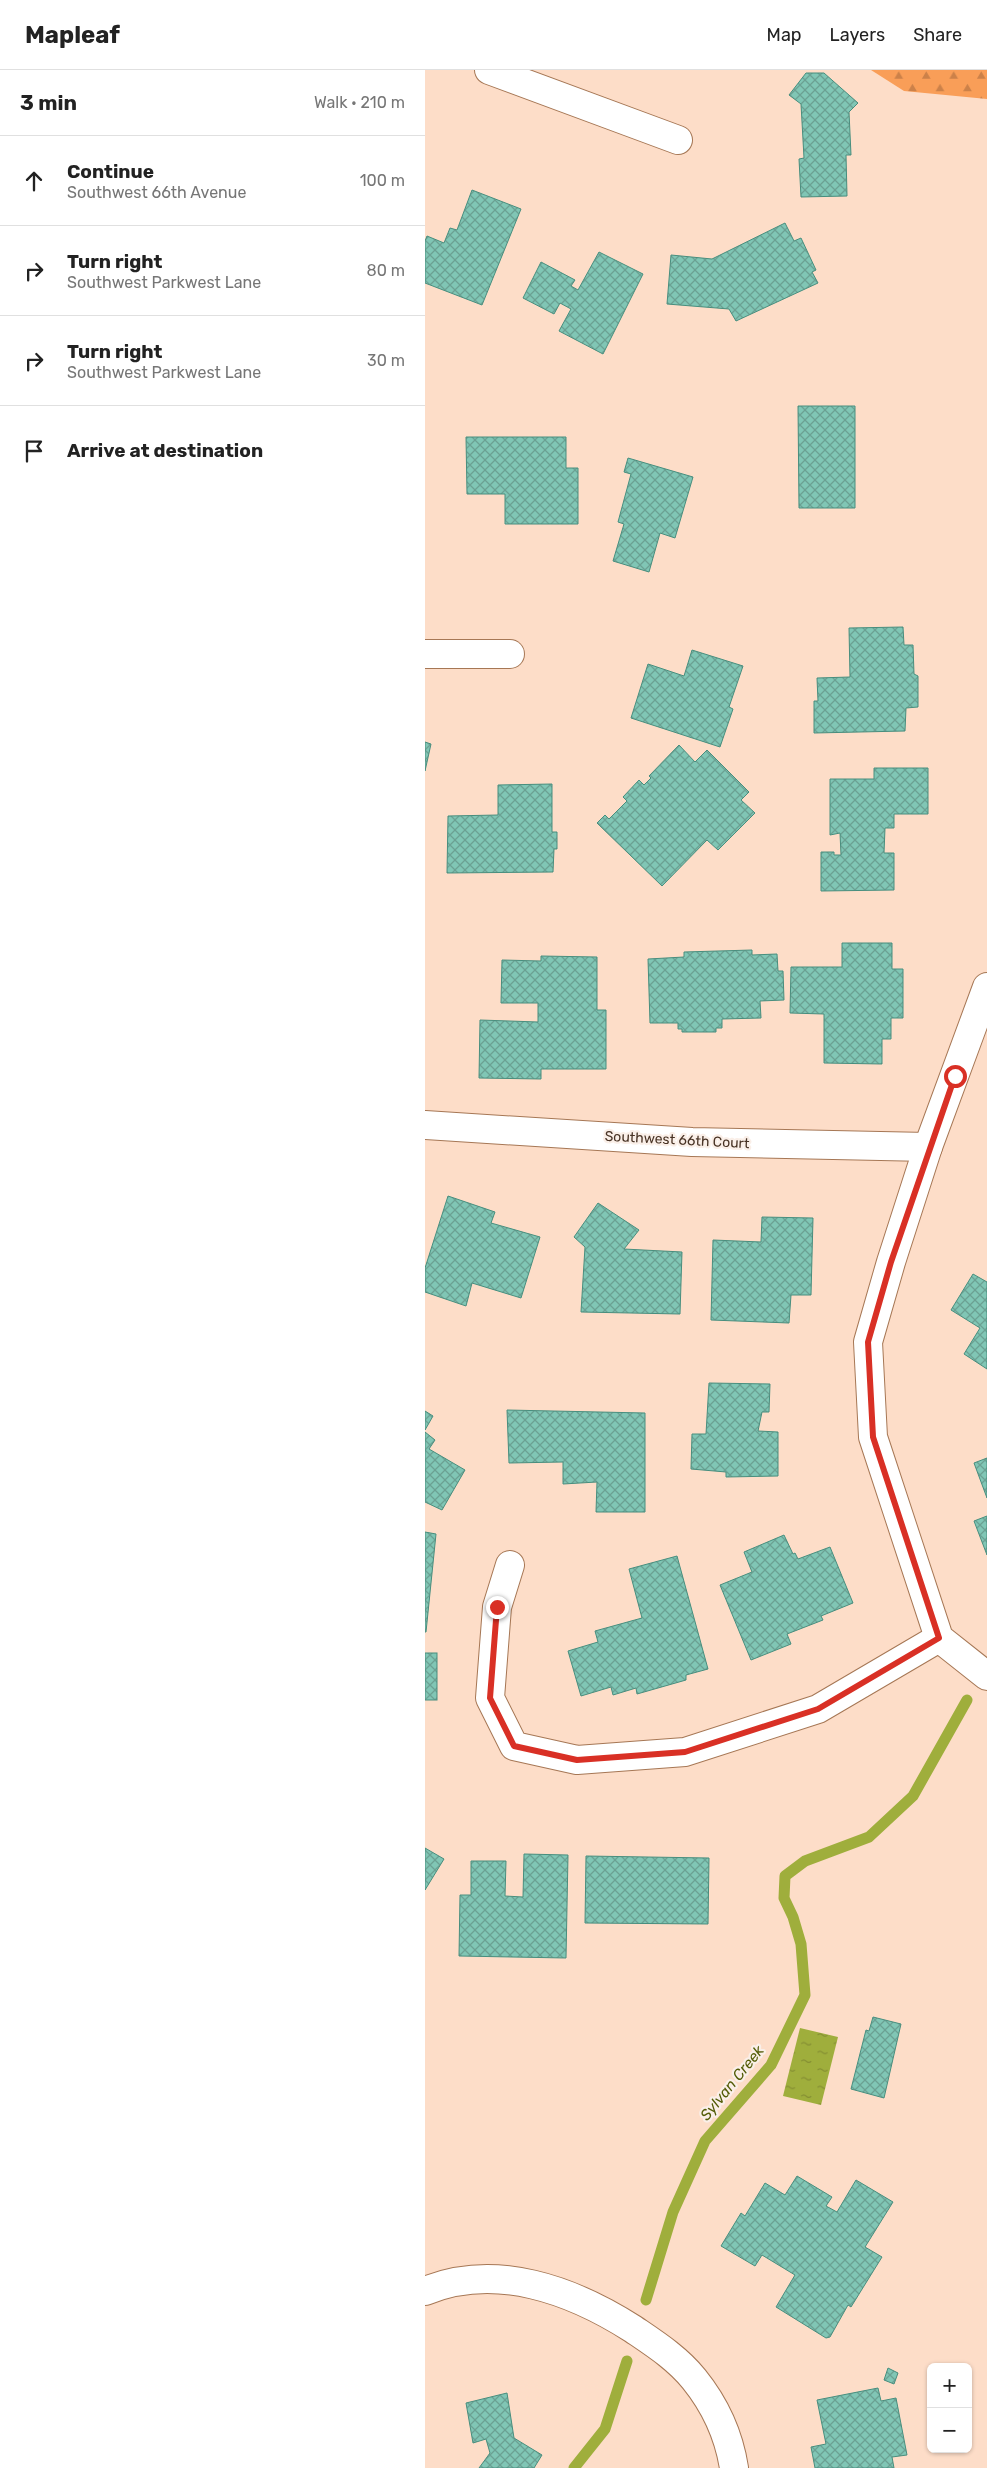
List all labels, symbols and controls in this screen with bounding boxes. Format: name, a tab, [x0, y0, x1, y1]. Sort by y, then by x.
text: Mapleaf	[25, 21, 120, 49]
text: Map	[767, 24, 802, 46]
text: Layers	[830, 24, 885, 46]
text: Share	[913, 24, 962, 46]
text: 3 min	[20, 90, 77, 115]
text: Walk · 210 m	[314, 93, 405, 112]
text: Continue	[67, 160, 154, 183]
icon: ahead	[20, 167, 48, 195]
text: 100 m	[360, 171, 405, 190]
text: Southwest 66th Avenue	[67, 183, 246, 202]
text: Turn right	[67, 250, 162, 273]
icon: right	[20, 257, 48, 285]
text: 80 m	[367, 261, 405, 280]
text: Southwest Parkwest Lane	[67, 273, 261, 292]
text: Turn right	[67, 340, 162, 363]
icon: right	[20, 347, 48, 375]
text: 30 m	[367, 351, 405, 370]
text: Southwest Parkwest Lane	[67, 363, 261, 382]
icon: arrive	[20, 437, 48, 465]
text: Arrive at destination	[67, 439, 263, 462]
route start	[944, 1065, 967, 1088]
street label: Southwest 66th Court	[604, 1128, 750, 1152]
route end	[486, 1596, 509, 1619]
water label: Sylvan Creek	[696, 2042, 768, 2124]
map controls	[927, 2363, 972, 2453]
button: +	[927, 2363, 972, 2408]
button: −	[927, 2408, 972, 2453]

